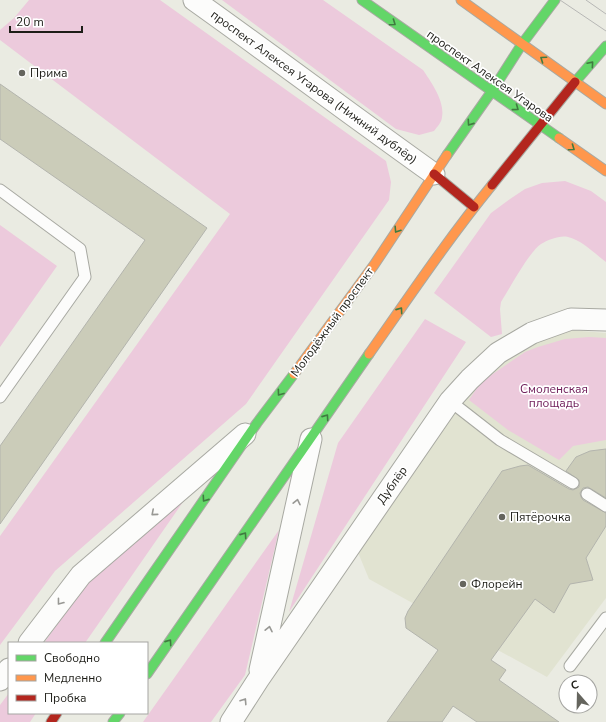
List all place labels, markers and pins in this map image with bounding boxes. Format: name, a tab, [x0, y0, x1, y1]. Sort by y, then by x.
place label: Прима	[30, 65, 68, 81]
marker: Прима	[17, 68, 27, 78]
place label: Пятёрочка	[510, 509, 571, 525]
marker: Пятёрочка	[497, 512, 507, 522]
place label: Флорейн	[471, 576, 523, 592]
marker: Флорейн	[458, 579, 468, 589]

